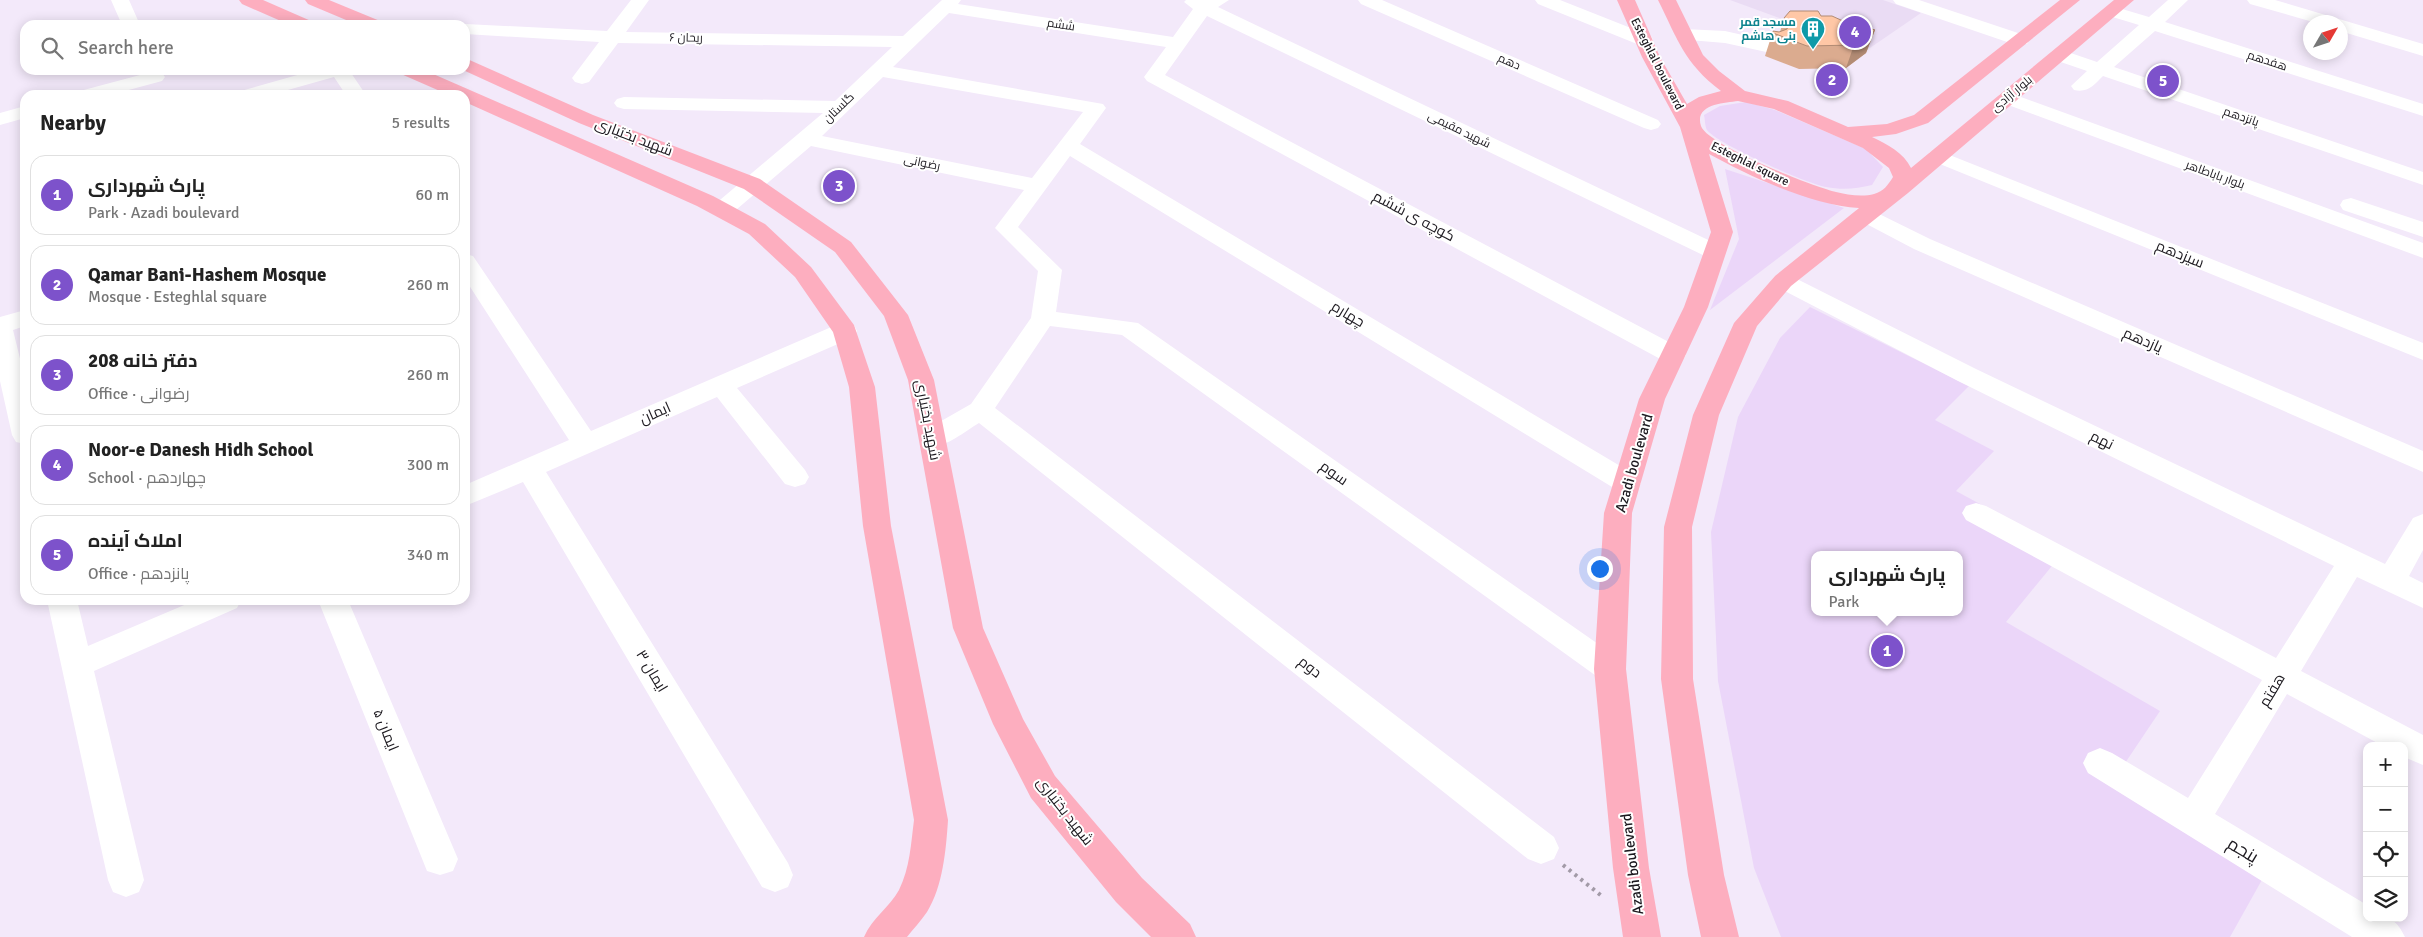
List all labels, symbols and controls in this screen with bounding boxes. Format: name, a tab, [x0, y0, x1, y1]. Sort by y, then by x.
pin: 4	[1839, 13, 1871, 51]
street label: ششم	[1046, 15, 1076, 35]
street label: Esteghlal boulevard	[1627, 15, 1687, 113]
place label: مسجد قمر بنی هاشم	[1739, 15, 1796, 44]
north arrow	[2303, 15, 2348, 60]
building icon: مسجد قمر بنی هاشم	[1800, 16, 1826, 50]
search box	[20, 20, 470, 75]
street label: ریحان ۶	[669, 30, 703, 46]
icon: search	[38, 34, 66, 62]
text: Search here	[78, 36, 174, 60]
street label: هفدهم	[2245, 48, 2289, 74]
street label: دهم	[1495, 50, 1523, 74]
pin: 2	[1816, 61, 1848, 99]
pin: 5	[2147, 62, 2179, 100]
street label: بلوار آزادی	[1988, 73, 2036, 115]
street label: گلستان	[820, 90, 858, 126]
street label: پانزدهم	[2221, 104, 2262, 131]
street label: شهید مقیمی	[1425, 108, 1493, 152]
text: Nearby	[40, 110, 106, 136]
text: 5 results	[391, 113, 450, 133]
street label: شهید بختیاری	[592, 114, 675, 161]
street label: Esteghlal square	[1708, 139, 1792, 189]
street label: رضوانی	[902, 152, 942, 174]
street label: بلوار باباطاهر	[2182, 157, 2247, 193]
pin: 3	[823, 167, 855, 205]
text: پارک شهرداری	[88, 174, 205, 198]
text: 1	[53, 185, 61, 205]
text: 60 m	[415, 185, 449, 205]
street label: کوچه ی ششم	[1369, 187, 1458, 246]
text: Park · Azadi boulevard	[88, 203, 239, 223]
street label: سیزدهم	[2153, 236, 2207, 273]
text: Qamar Bani-Hashem Mosque	[88, 263, 326, 287]
text: 2	[53, 275, 61, 295]
text: 260 m	[407, 275, 449, 295]
text: Mosque · Esteghlal square	[88, 287, 267, 307]
street label: چهارم	[1327, 297, 1368, 332]
street label: یازدهم	[2120, 323, 2166, 358]
text: دفتر خانه 208	[88, 349, 197, 373]
text: 3	[53, 365, 61, 385]
text: 260 m	[407, 365, 449, 385]
street label: شهید بختیاری	[910, 378, 945, 462]
text: Office · رضوانی	[88, 384, 189, 404]
street label: ایمان	[636, 398, 674, 429]
street label: Azadi boulevard	[1611, 411, 1657, 514]
street label: نهم	[2087, 427, 2117, 454]
text: Noor-e Danesh Hidh School	[88, 438, 313, 462]
text: 4	[53, 455, 61, 475]
text: 300 m	[407, 455, 449, 475]
street label: سوم	[1316, 457, 1352, 490]
text: School · چهاردهم	[88, 468, 206, 488]
text: املاک آینده	[88, 529, 183, 553]
text: 5	[53, 545, 61, 565]
text: 340 m	[407, 545, 449, 565]
popup	[1811, 551, 1963, 616]
your location	[1587, 556, 1613, 582]
text: پارک شهرداری	[1829, 563, 1945, 587]
text: Office · پانزدهم	[88, 564, 189, 584]
text: Park	[1829, 592, 1859, 612]
pin: 1	[1871, 632, 1903, 670]
street label: ایمان ۳	[632, 647, 672, 696]
street label: دوم	[1294, 652, 1325, 683]
street label: هفتم	[2255, 670, 2290, 711]
street label: ایمان ۵	[368, 706, 403, 754]
map controls	[2363, 742, 2408, 922]
button: +	[2363, 742, 2408, 787]
street label: شهید بختیاری	[1032, 773, 1097, 849]
button: −	[2363, 787, 2408, 832]
street label: Azadi boulevard	[1617, 812, 1647, 916]
street label: پنجم	[2223, 832, 2263, 869]
button: locate	[2363, 832, 2408, 877]
button: layers	[2363, 877, 2408, 922]

